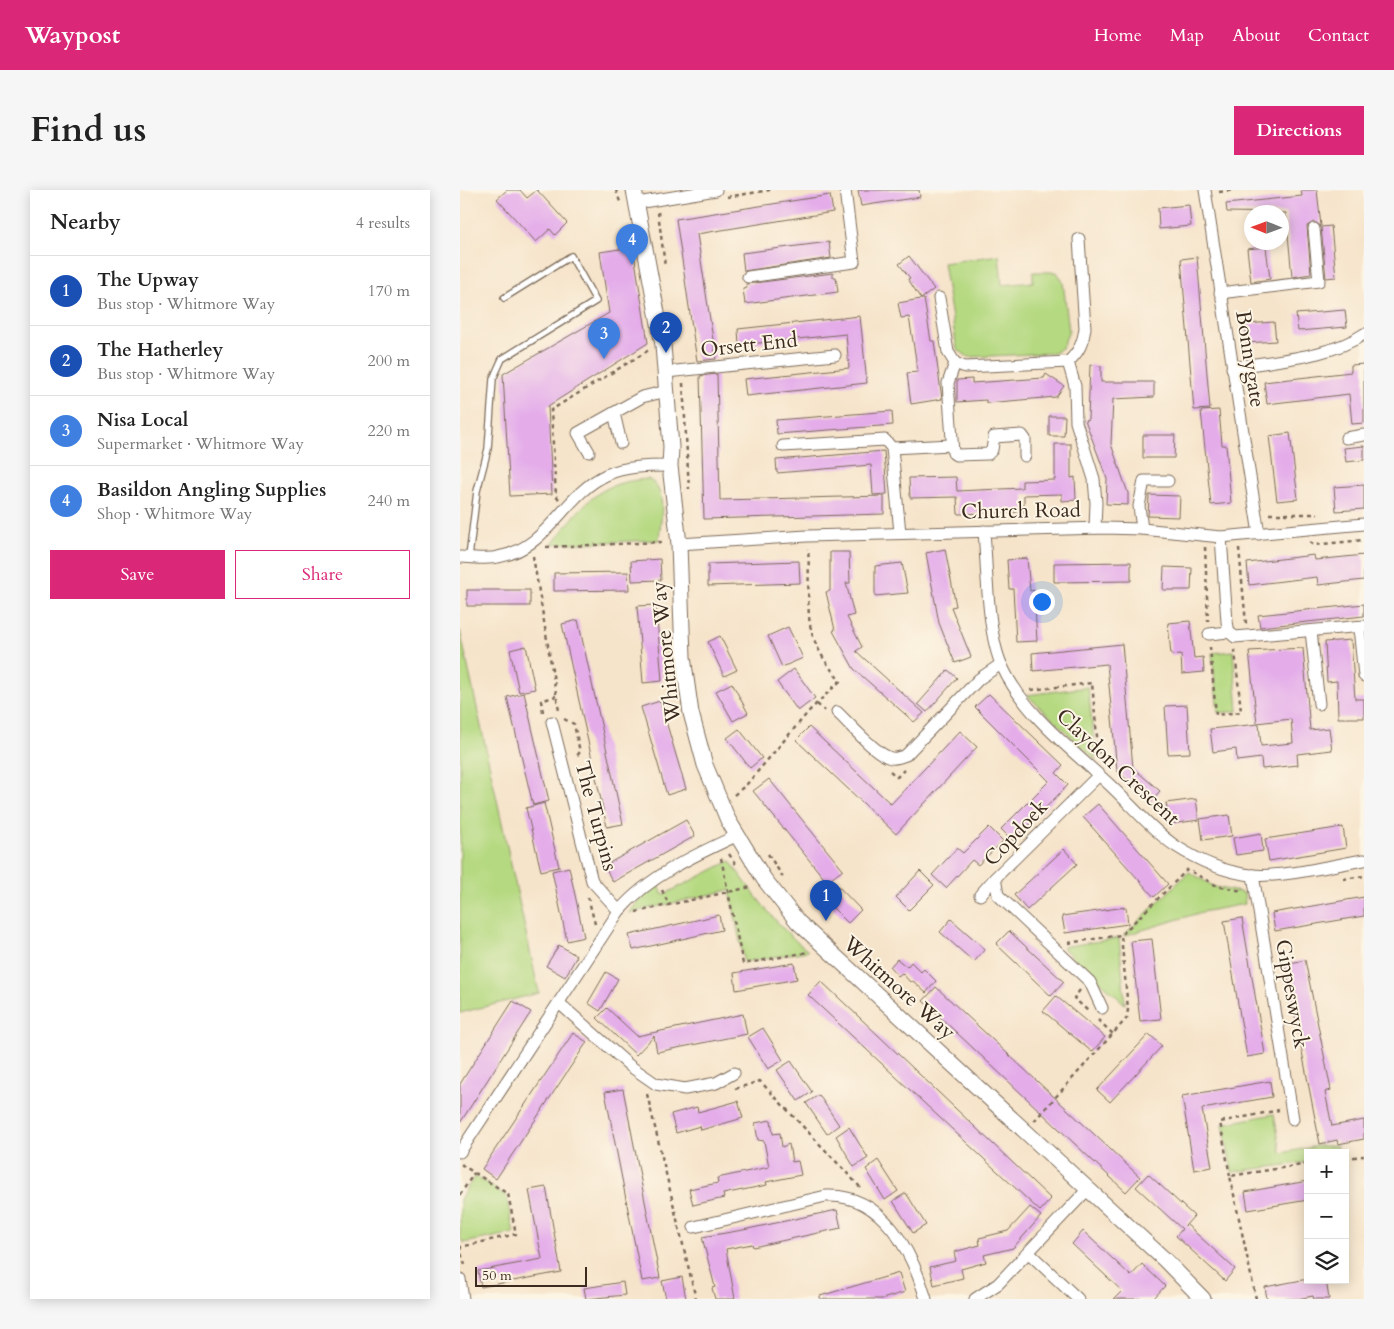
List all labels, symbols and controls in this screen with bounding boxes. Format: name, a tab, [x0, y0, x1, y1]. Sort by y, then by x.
text: Waypost	[25, 19, 120, 52]
text: Home	[1094, 23, 1142, 48]
text: Map	[1170, 23, 1204, 48]
text: About	[1232, 23, 1280, 48]
text: Contact	[1308, 23, 1369, 48]
text: Find us	[30, 106, 146, 154]
button: Directions	[1234, 106, 1364, 155]
north arrow	[1244, 205, 1289, 250]
text: Nearby	[50, 208, 121, 237]
text: 4 results	[356, 212, 410, 234]
pin: 4	[616, 224, 648, 265]
text: The Upway	[97, 267, 199, 293]
text: 1	[62, 280, 70, 302]
text: 170 m	[368, 280, 410, 302]
text: Bus stop · Whitmore Way	[97, 293, 275, 315]
street label: Bonnygate	[1228, 309, 1272, 409]
pin: 2	[650, 312, 682, 353]
pin: 3	[588, 318, 620, 359]
street label: Orsett End	[699, 325, 799, 365]
text: The Hatherley	[97, 337, 223, 363]
text: 2	[62, 350, 70, 372]
text: 200 m	[368, 350, 410, 372]
text: Bus stop · Whitmore Way	[97, 363, 275, 385]
text: Nisa Local	[97, 407, 188, 433]
text: 3	[62, 420, 70, 442]
text: 220 m	[368, 420, 410, 442]
text: Supermarket · Whitmore Way	[97, 433, 304, 455]
text: Basildon Angling Supplies	[97, 477, 326, 503]
text: 4	[62, 490, 70, 512]
text: 240 m	[368, 490, 410, 512]
street label: Church Road	[961, 495, 1081, 527]
text: Shop · Whitmore Way	[97, 503, 252, 525]
button: Save	[50, 550, 225, 599]
button: Share	[235, 550, 410, 599]
street label: Whitmore Way	[644, 580, 688, 725]
your location	[1029, 589, 1055, 615]
street label: Claydon Crescent	[1050, 702, 1187, 832]
street label: The Turpins	[567, 758, 625, 874]
street label: Copdoek	[977, 793, 1055, 873]
pin: 1	[810, 880, 842, 921]
street label: Whitmore Way	[836, 929, 962, 1046]
street label: Gippeswyck	[1268, 937, 1316, 1052]
map controls	[1304, 1149, 1349, 1284]
button: +	[1304, 1149, 1349, 1194]
button: −	[1304, 1194, 1349, 1239]
button: layers	[1304, 1239, 1349, 1284]
scale bar	[475, 1264, 588, 1287]
text: 50 m	[482, 1266, 512, 1285]

